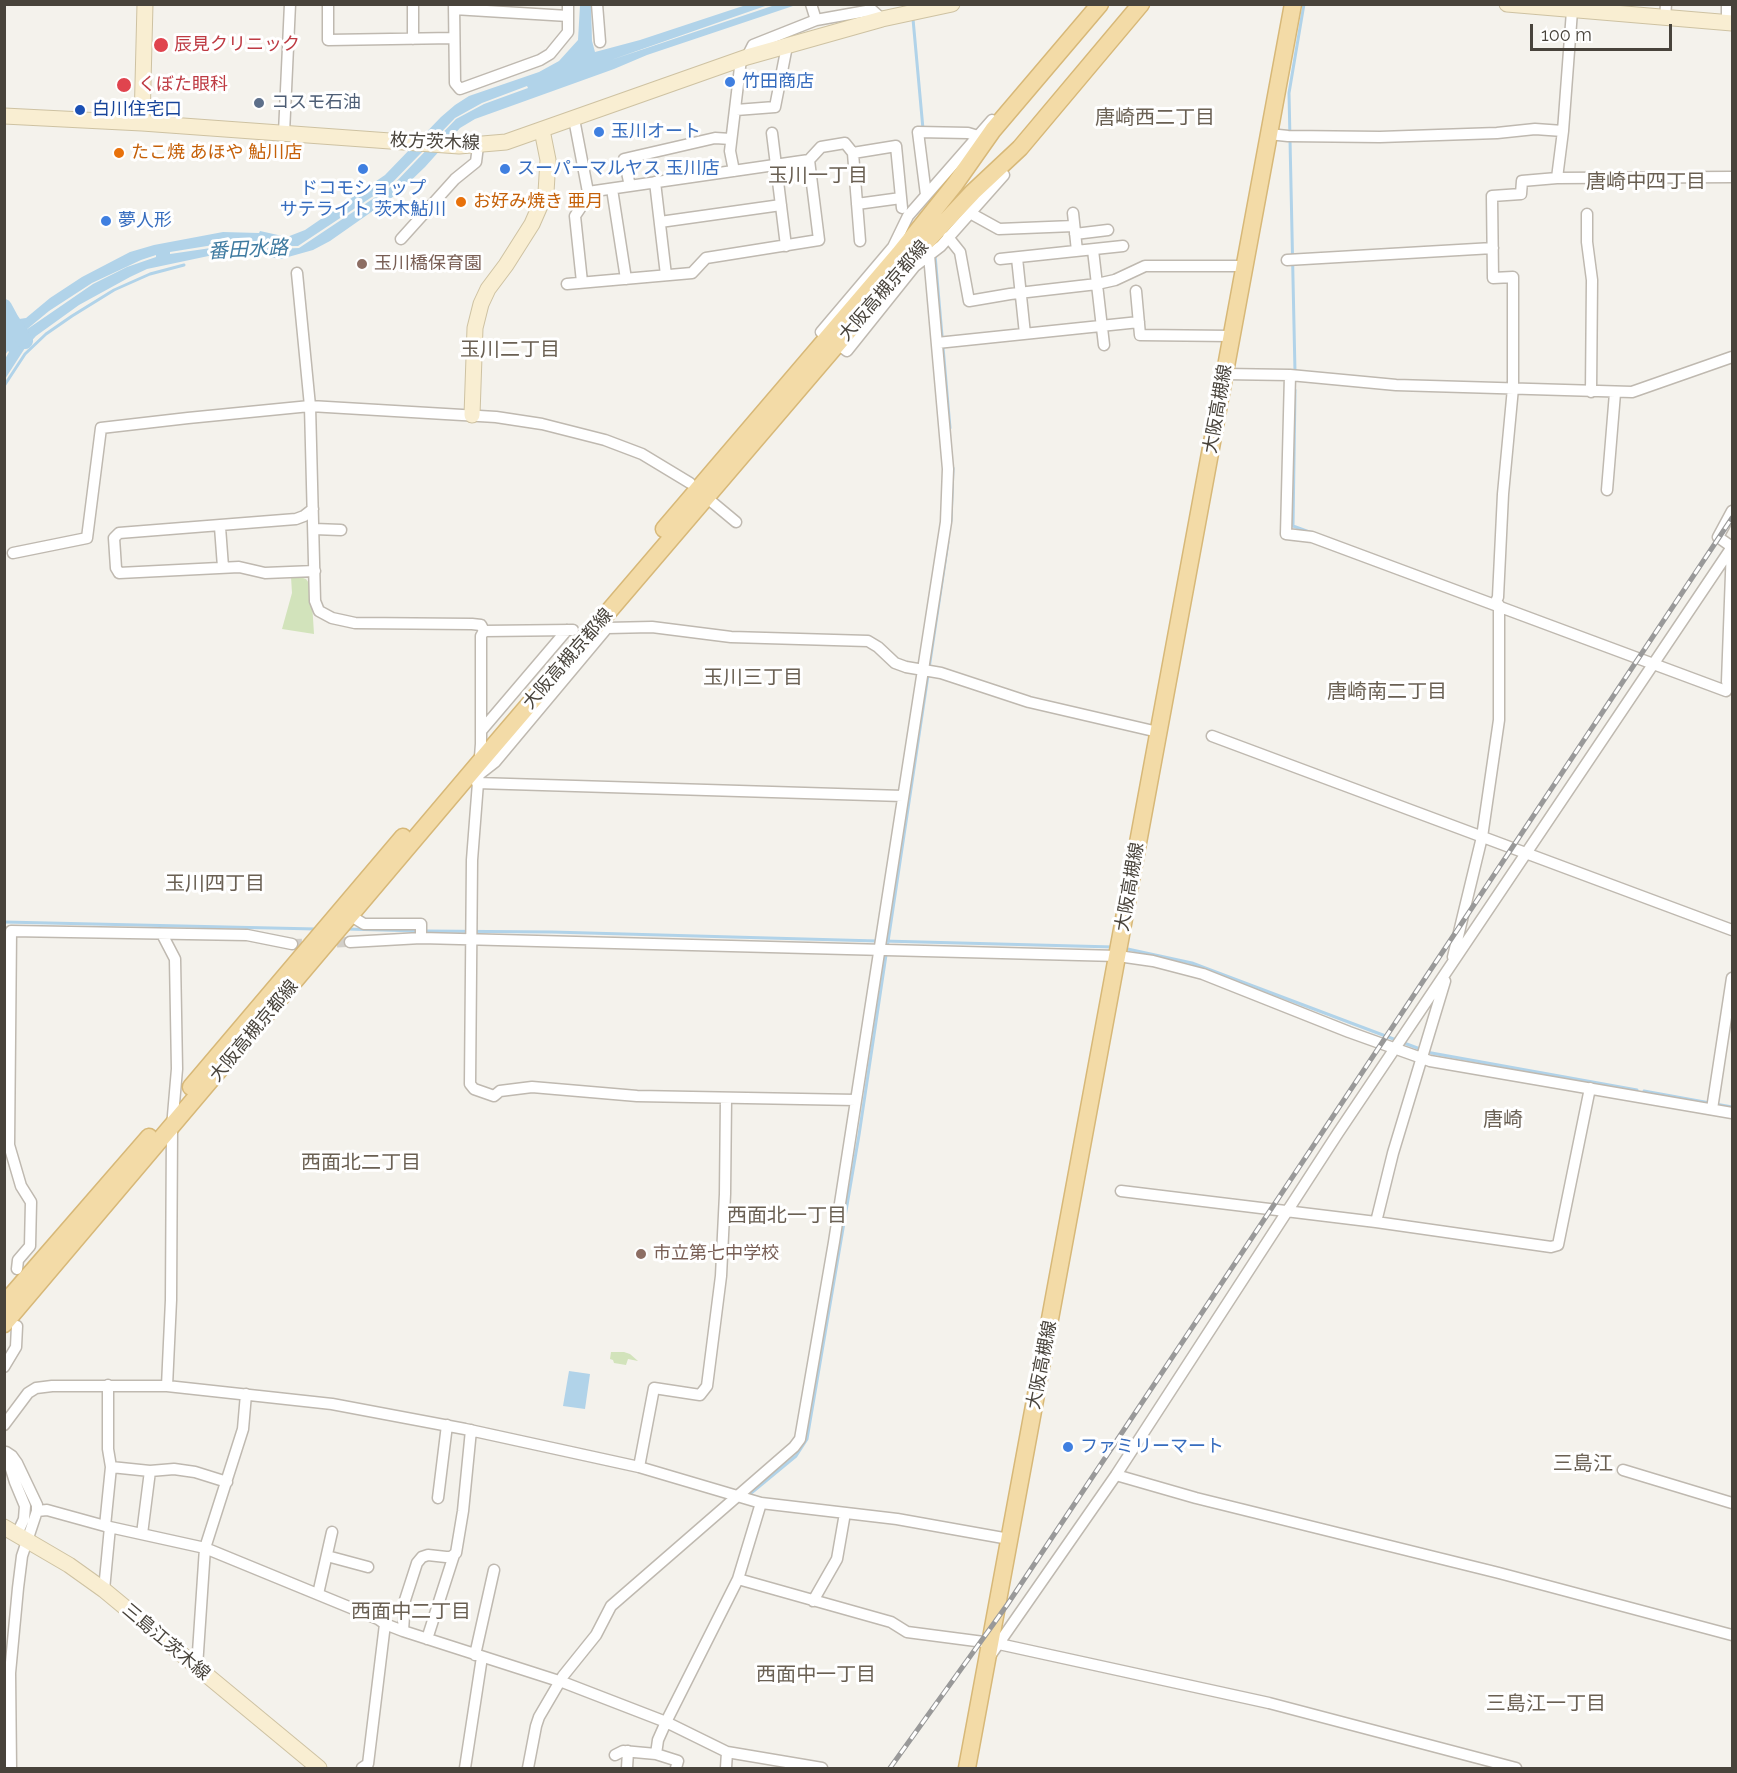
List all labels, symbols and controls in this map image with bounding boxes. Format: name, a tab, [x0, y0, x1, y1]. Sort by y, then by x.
scale bar	[1533, 12, 1676, 50]
text: 100 m	[1541, 24, 1592, 45]
place label: 辰見クリニック	[174, 34, 300, 56]
marker: 辰見クリニック	[152, 36, 170, 54]
place label: 竹田商店	[742, 71, 814, 93]
place label: くぼた眼科	[138, 74, 228, 96]
marker: 竹田商店	[723, 75, 737, 89]
marker: くぼた眼科	[115, 76, 133, 94]
place label: コスモ石油	[271, 92, 361, 114]
marker: コスモ石油	[252, 96, 266, 110]
place label: 白川住宅口	[92, 99, 182, 121]
marker: 白川住宅口	[73, 103, 87, 117]
district label: 唐崎西二丁目	[1095, 106, 1215, 130]
place label: 玉川オート	[611, 121, 701, 143]
marker: 玉川オート	[592, 125, 606, 139]
street label: 枚方茨木線	[390, 130, 480, 154]
place label: たこ焼 あほや 鮎川店	[131, 142, 302, 164]
marker: たこ焼 あほや 鮎川店	[112, 146, 126, 160]
place label: スーパーマルヤス 玉川店	[517, 158, 720, 180]
marker: ドコモショップ サテライト 茨木鮎川	[356, 162, 370, 176]
marker: スーパーマルヤス 玉川店	[498, 162, 512, 176]
district label: 玉川一丁目	[768, 164, 868, 188]
district label: 唐崎中四丁目	[1586, 170, 1706, 194]
place label: ドコモショップ サテライト 茨木鮎川	[280, 178, 446, 220]
place label: お好み焼き 亜月	[473, 191, 604, 213]
marker: お好み焼き 亜月	[454, 195, 468, 209]
place label: 夢人形	[118, 210, 172, 232]
marker: 夢人形	[99, 214, 113, 228]
water label: 番田水路	[207, 236, 289, 264]
street label: 大阪高槻京都線	[835, 236, 933, 346]
place label: 玉川橋保育園	[374, 253, 482, 275]
marker: 玉川橋保育園	[355, 257, 369, 271]
district label: 玉川二丁目	[460, 338, 560, 362]
street label: 大阪高槻線	[1200, 363, 1236, 455]
street label: 大阪高槻京都線	[519, 604, 617, 714]
district label: 玉川三丁目	[703, 666, 803, 690]
district label: 唐崎南二丁目	[1327, 680, 1447, 704]
street label: 大阪高槻線	[1112, 841, 1148, 933]
district label: 玉川四丁目	[165, 872, 265, 896]
street label: 大阪高槻京都線	[205, 976, 303, 1086]
district label: 唐崎	[1483, 1108, 1523, 1132]
district label: 西面北二丁目	[301, 1151, 421, 1175]
district label: 西面北一丁目	[727, 1204, 847, 1228]
place label: 市立第七中学校	[653, 1243, 779, 1265]
marker: 市立第七中学校	[634, 1247, 648, 1261]
street label: 大阪高槻線	[1023, 1319, 1061, 1411]
place label: ファミリーマート	[1080, 1436, 1224, 1458]
marker: ファミリーマート	[1061, 1440, 1075, 1454]
district label: 三島江	[1553, 1452, 1613, 1476]
street label: 三島江茨木線	[118, 1599, 214, 1685]
district label: 西面中二丁目	[351, 1600, 471, 1624]
district label: 西面中一丁目	[756, 1663, 876, 1687]
district label: 三島江一丁目	[1486, 1692, 1606, 1716]

